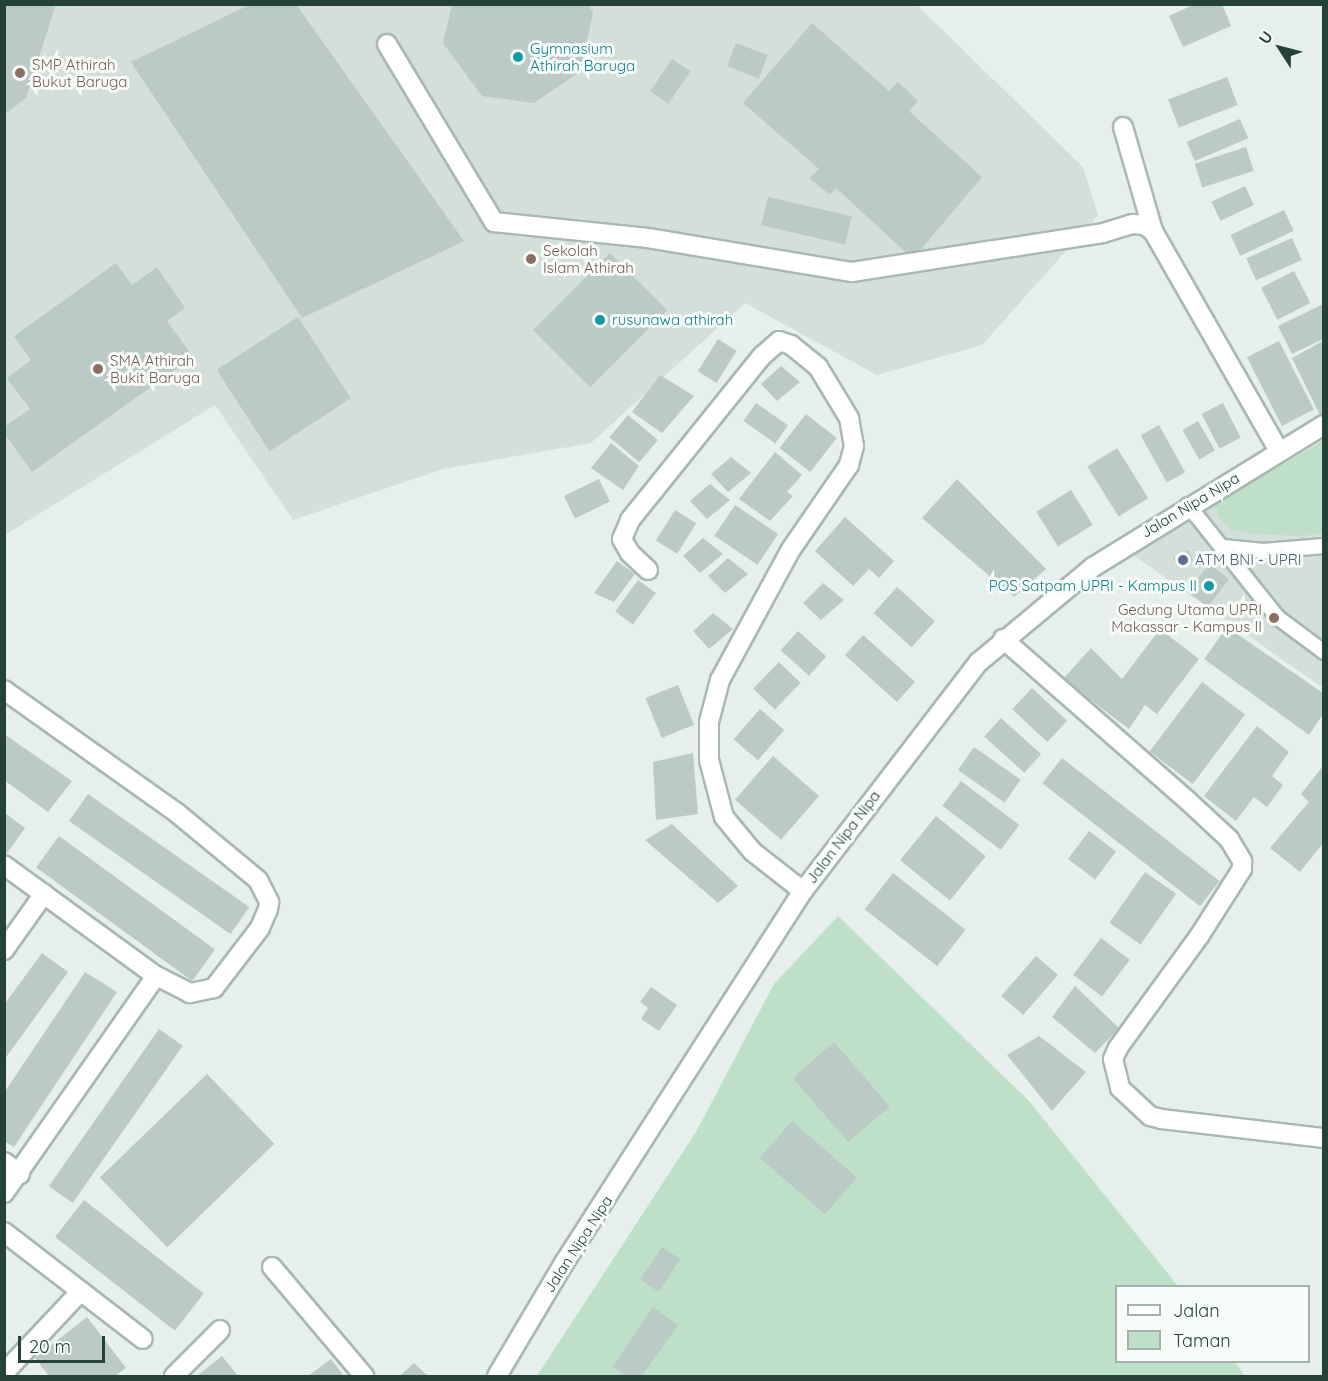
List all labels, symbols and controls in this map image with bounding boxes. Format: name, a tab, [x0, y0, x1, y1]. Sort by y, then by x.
north arrow	[1250, 18, 1310, 78]
text: U	[1254, 27, 1277, 48]
place label: Gymnasium Athirah Baruga	[530, 39, 635, 74]
marker: Gymnasium Athirah Baruga	[511, 50, 525, 64]
place label: SMP Athirah Bukut Baruga	[32, 55, 127, 90]
marker: SMP Athirah Bukut Baruga	[13, 66, 27, 80]
place label: Sekolah Islam Athirah	[543, 241, 634, 276]
marker: Sekolah Islam Athirah	[524, 252, 538, 266]
place label: rusunawa athirah	[612, 311, 733, 329]
marker: rusunawa athirah	[593, 313, 607, 327]
place label: SMA Athirah Bukit Baruga	[110, 351, 200, 386]
marker: SMA Athirah Bukit Baruga	[91, 362, 105, 376]
street label: Jalan Nipa Nipa	[1137, 469, 1243, 541]
place label: ATM BNI - UPRI	[1195, 551, 1301, 569]
marker: ATM BNI - UPRI	[1176, 553, 1190, 567]
place label: POS Satpam UPRI - Kampus II	[989, 577, 1197, 595]
marker: POS Satpam UPRI - Kampus II	[1202, 579, 1216, 593]
place label: Gedung Utama UPRI Makassar - Kampus II	[1111, 600, 1262, 635]
marker: Gedung Utama UPRI Makassar - Kampus II	[1267, 611, 1281, 625]
street label: Jalan Nipa Nipa	[802, 787, 884, 887]
street label: Jalan Nipa Nipa	[540, 1192, 616, 1296]
legend	[1115, 1285, 1310, 1363]
text: Jalan	[1173, 1299, 1220, 1322]
scale bar	[21, 1324, 108, 1362]
text: Taman	[1173, 1329, 1231, 1352]
text: 20 m	[29, 1335, 71, 1358]

